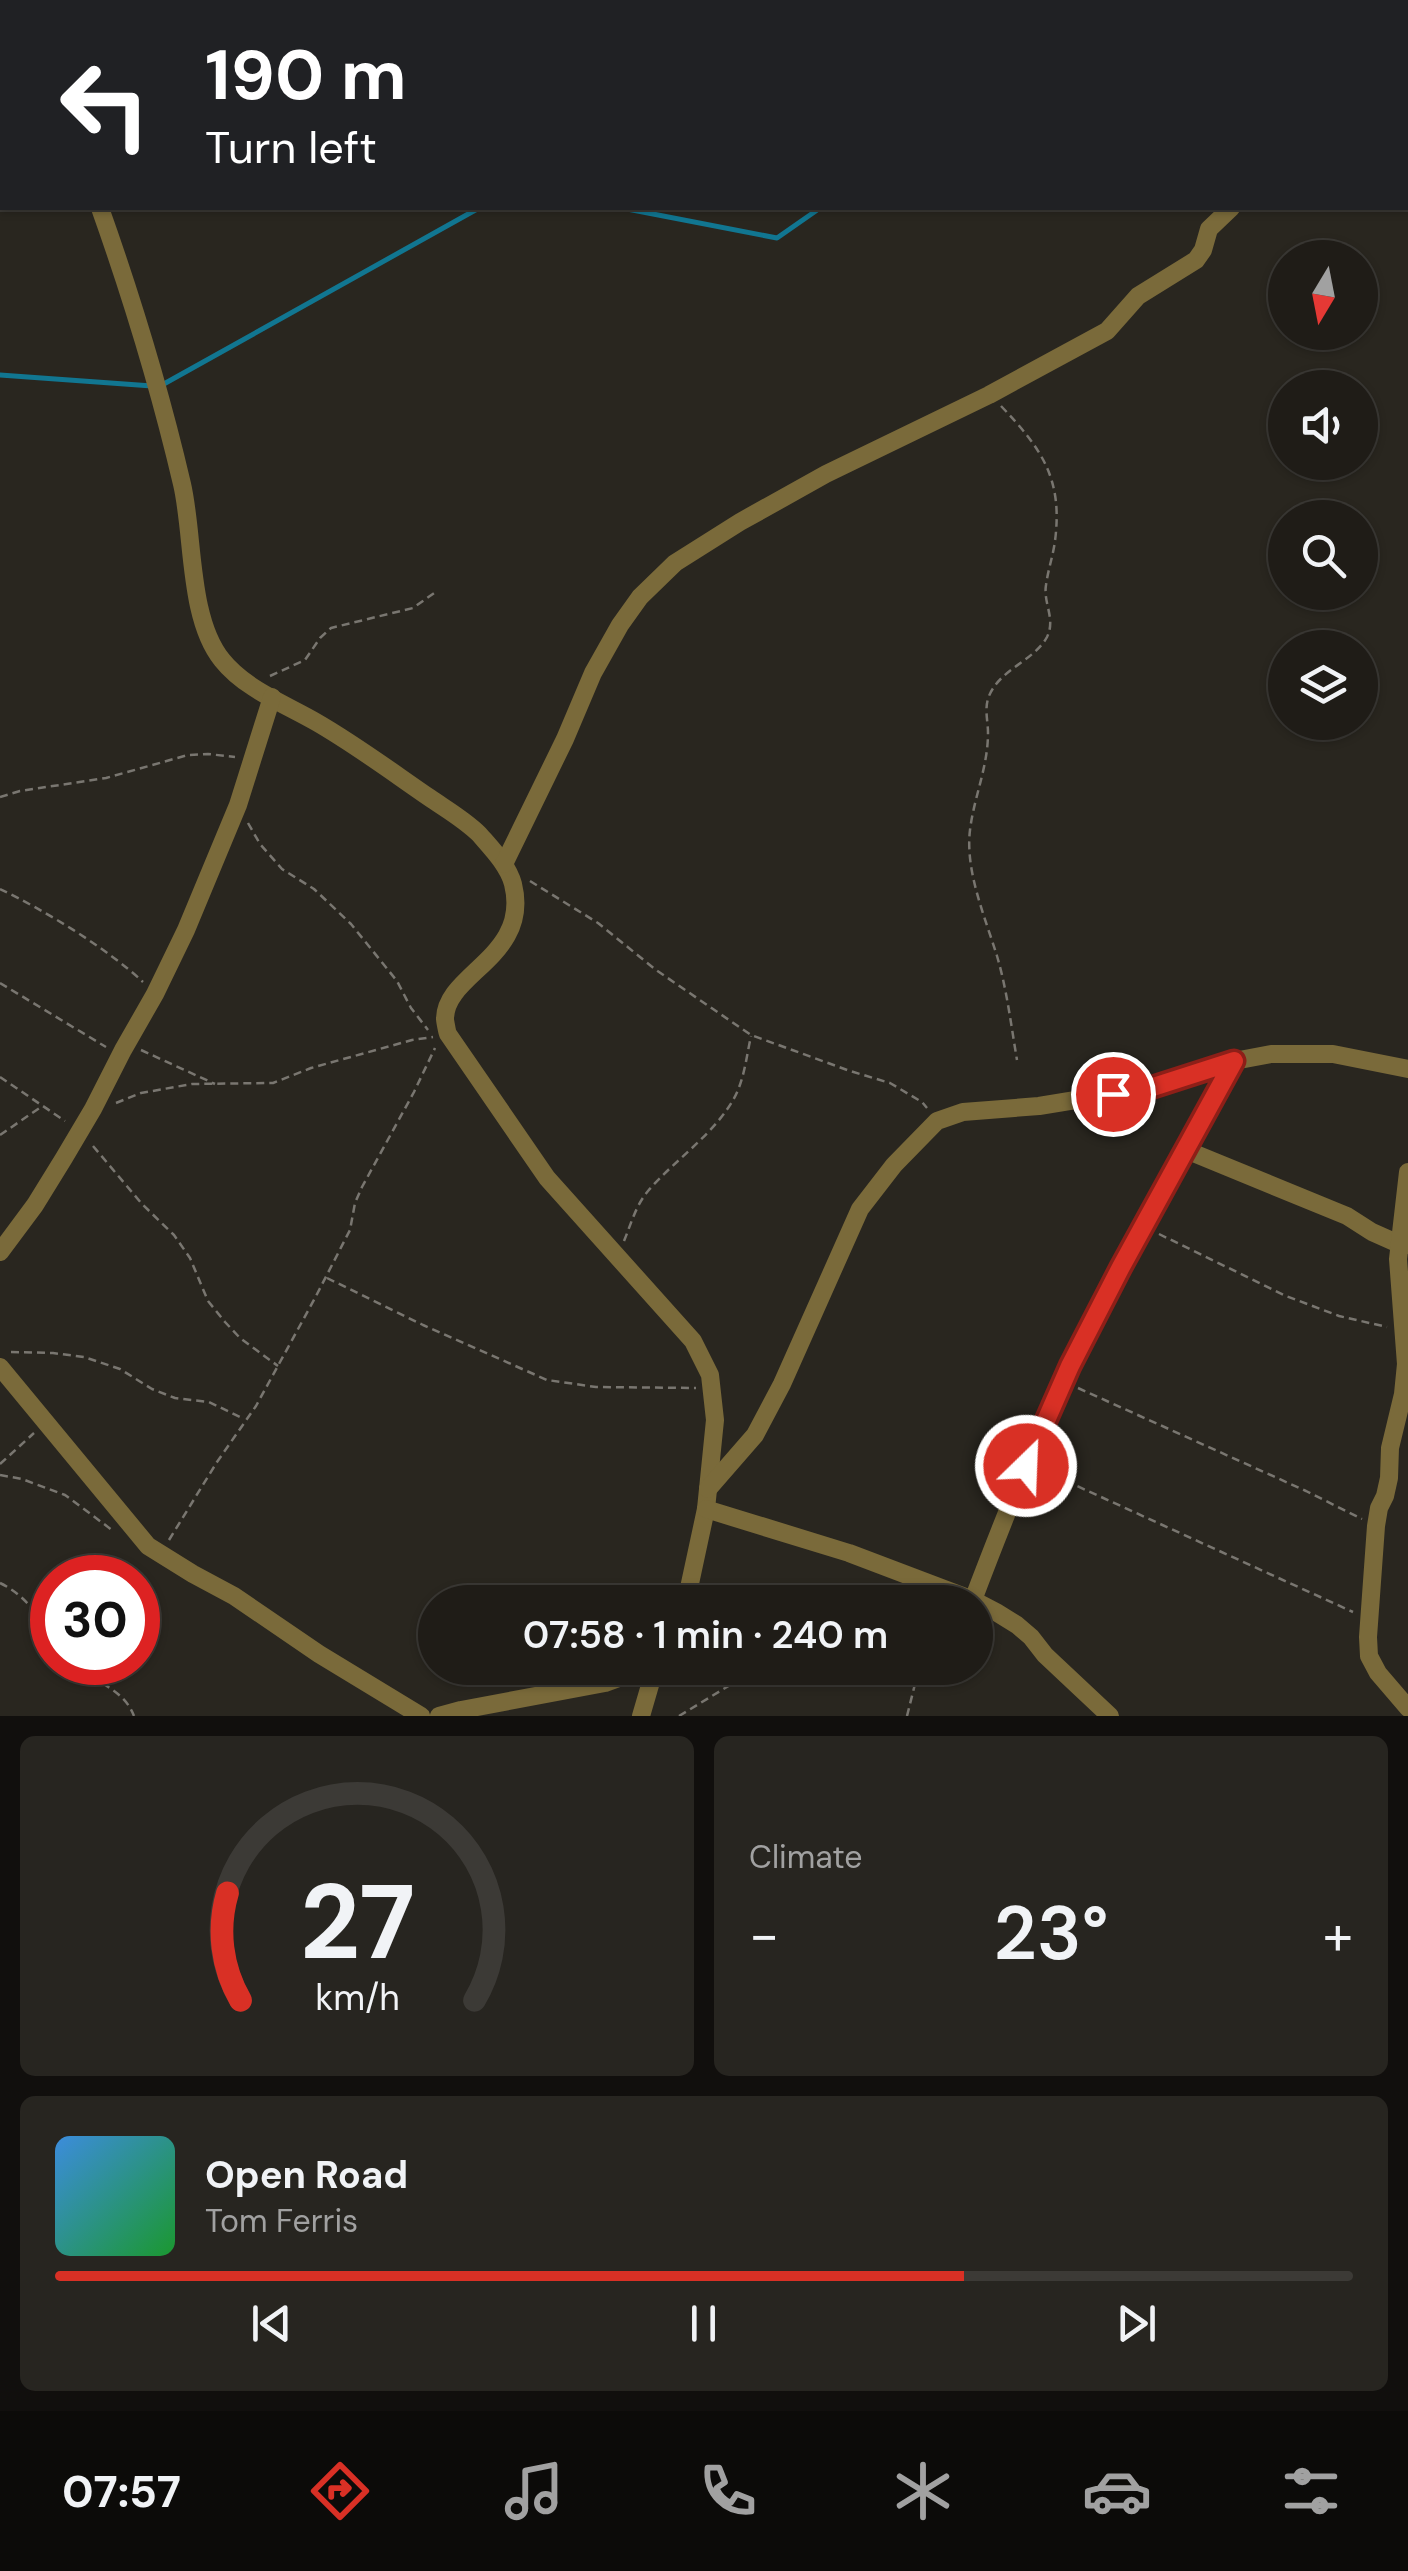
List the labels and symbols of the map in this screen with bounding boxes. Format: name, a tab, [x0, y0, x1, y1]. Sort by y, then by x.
north arrow	[1268, 240, 1378, 350]
pin	[1071, 1052, 1156, 1137]
position arrow	[974, 1414, 1078, 1518]
speed limit sign: 30	[30, 1555, 160, 1685]

